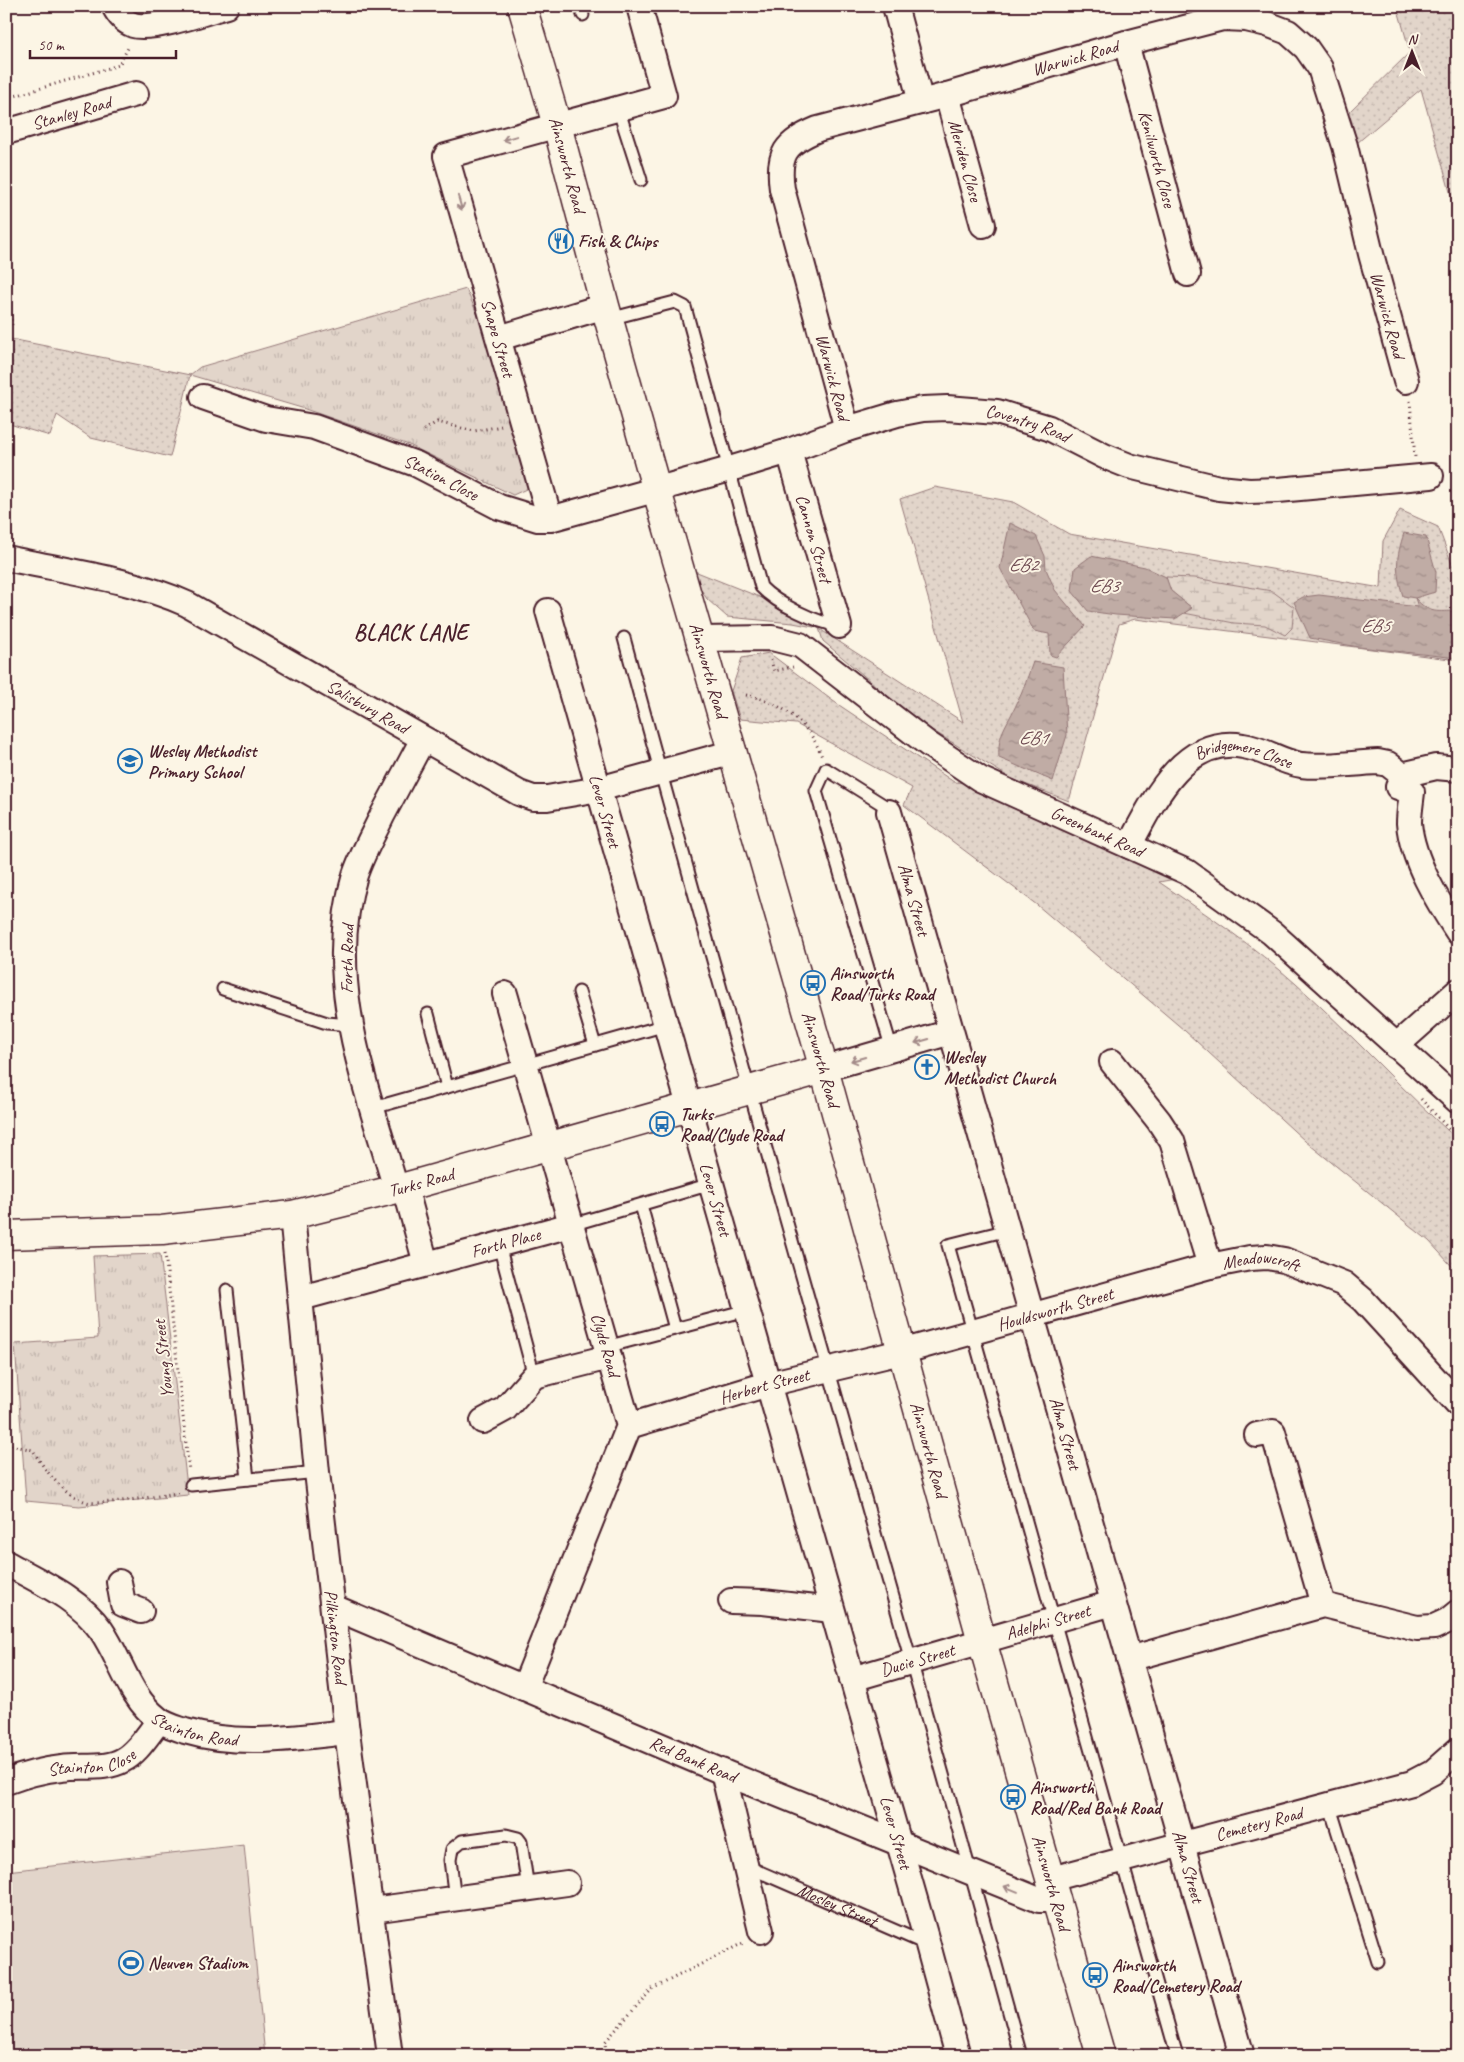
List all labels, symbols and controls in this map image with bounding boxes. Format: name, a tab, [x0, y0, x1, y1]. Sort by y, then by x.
scale bar	[30, 28, 176, 60]
north arrow	[1386, 28, 1436, 78]
text: N	[1408, 31, 1419, 48]
street label: Warwick Road	[1030, 34, 1124, 81]
text: 50 m	[38, 36, 65, 55]
street label: Stanley Road	[29, 90, 116, 135]
street label: Kenilworth Close	[1134, 108, 1181, 211]
street label: Ainsworth Road	[544, 114, 591, 218]
street label: Meriden Close	[943, 117, 987, 205]
one-way arrow	[502, 134, 518, 144]
one-way arrow	[455, 195, 465, 211]
restaurant icon: Fish & Chips	[548, 228, 574, 254]
place label: Fish & Chips	[578, 230, 659, 252]
street label: Warwick Road	[1365, 269, 1411, 363]
street label: Snape Street	[476, 296, 520, 382]
street label: Warwick Road	[811, 331, 856, 425]
street label: Coventry Road	[985, 400, 1076, 449]
street label: Station Close	[401, 449, 483, 506]
street label: Cannon Street	[791, 492, 838, 588]
water label: EB2	[1009, 553, 1041, 577]
water label: EB3	[1090, 574, 1122, 598]
water label: EB5	[1361, 614, 1393, 638]
district label: BLACK LANE	[354, 619, 470, 647]
street label: Ainsworth Road	[685, 620, 734, 723]
street label: Salisbury Road	[323, 675, 415, 740]
water label: EB1	[1019, 726, 1051, 750]
street label: Bridgemere Close	[1190, 734, 1296, 774]
place label: Wesley Methodist Primary School	[148, 740, 258, 783]
school or university icon: Wesley Methodist Primary School	[117, 748, 143, 774]
street label: Lever Street	[584, 772, 626, 852]
street label: Greenbank Road	[1047, 801, 1150, 863]
street label: Alma Street	[893, 861, 935, 940]
street label: Forth Road	[335, 921, 359, 994]
place label: Ainsworth Road/Turks Road	[830, 962, 937, 1005]
bus stop icon: Ainsworth Road/Turks Road	[800, 970, 826, 996]
street label: Ainsworth Road	[797, 1009, 846, 1112]
one-way arrow	[914, 1036, 930, 1046]
place label: Wesley Methodist Church	[944, 1046, 1057, 1089]
church icon: Wesley Methodist Church	[914, 1054, 940, 1080]
one-way arrow	[850, 1055, 866, 1065]
place label: Turks Road/Clyde Road	[680, 1103, 785, 1146]
bus stop icon: Turks Road/Clyde Road	[649, 1111, 675, 1137]
street label: Lever Street	[695, 1160, 737, 1241]
street label: Turks Road	[386, 1162, 459, 1202]
street label: Forth Place	[469, 1223, 544, 1263]
street label: Meadowcroft	[1220, 1246, 1305, 1277]
street label: Houldsworth Street	[995, 1282, 1117, 1336]
street label: Clyde Road	[586, 1311, 626, 1382]
street label: Young Street	[148, 1317, 178, 1399]
street label: Herbert Street	[717, 1363, 813, 1409]
street label: Alma Street	[1045, 1395, 1087, 1474]
street label: Ainsworth Road	[905, 1399, 954, 1503]
street label: Pilkington Road	[320, 1589, 353, 1688]
street label: Adelphi Street	[1003, 1599, 1095, 1645]
street label: Ducie Street	[878, 1638, 959, 1681]
street label: Stainton Road	[146, 1706, 241, 1751]
street label: Red Bank Road	[646, 1731, 743, 1788]
street label: Stainton Close	[46, 1743, 141, 1781]
place label: Ainsworth Road/Red Bank Road	[1030, 1776, 1163, 1819]
bus stop icon: Ainsworth Road/Red Bank Road	[1000, 1784, 1026, 1810]
street label: Lever Street	[875, 1793, 917, 1873]
street label: Cemetery Road	[1213, 1801, 1308, 1846]
street label: Alma Street	[1167, 1828, 1209, 1907]
street label: Ainsworth Road	[1027, 1833, 1076, 1936]
street label: Mosley Street	[794, 1879, 883, 1933]
one-way arrow	[1004, 1883, 1019, 1893]
sports icon: Neuven Stadium	[118, 1950, 144, 1976]
place label: Neuven Stadium	[148, 1952, 249, 1974]
place label: Ainsworth Road/Cemetery Road	[1112, 1954, 1243, 1997]
bus stop icon: Ainsworth Road/Cemetery Road	[1082, 1962, 1108, 1988]

